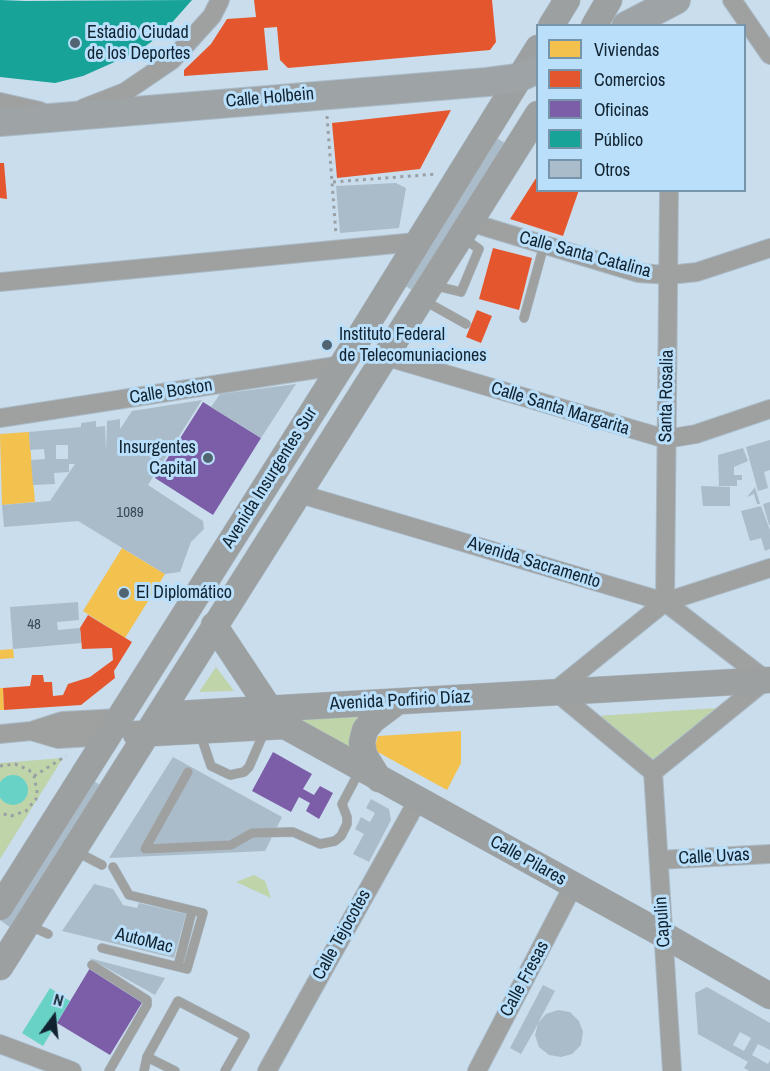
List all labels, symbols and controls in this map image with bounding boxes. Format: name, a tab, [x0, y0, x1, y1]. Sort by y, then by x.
place label: Estadio Ciudad de los Deportes	[87, 22, 190, 64]
legend	[536, 24, 746, 192]
marker: Estadio Ciudad de los Deportes	[68, 36, 82, 50]
text: Viviendas	[594, 37, 659, 62]
text: Comercios	[594, 67, 665, 92]
street label: Calle Holbein	[225, 83, 315, 113]
text: Oficinas	[594, 97, 649, 122]
text: Público	[594, 127, 643, 152]
text: Otros	[594, 157, 630, 182]
street label: Calle Santa Catalina	[517, 227, 653, 283]
place label: Instituto Federal de Telecomuniaciones	[339, 324, 487, 366]
marker: Instituto Federal de Telecomuniaciones	[320, 338, 334, 352]
street label: Santa Rosalia	[655, 349, 679, 443]
street label: Calle Boston	[128, 375, 214, 409]
street label: Calle Santa Margarita	[488, 378, 632, 440]
street label: Avenida Insurgentes Sur	[218, 403, 322, 553]
place label: Insurgentes Capital	[119, 437, 196, 480]
marker: Insurgentes Capital	[201, 451, 215, 465]
house number: 1089	[116, 504, 144, 522]
street label: Avenida Sacramento	[465, 533, 603, 593]
place label: El Diplomático	[136, 582, 232, 604]
marker: El Diplomático	[117, 586, 131, 600]
house number: 48	[27, 616, 41, 634]
street label: Avenida Porfirio Díaz	[329, 687, 471, 715]
street label: Calle Pilares	[486, 831, 570, 891]
street label: Calle Uvas	[678, 844, 750, 870]
street label: Calle Tejocotes	[308, 886, 376, 984]
street label: Capulin	[650, 896, 676, 948]
street label: AutoMac	[113, 923, 175, 959]
street label: Calle Fresas	[496, 937, 554, 1021]
north arrow	[24, 987, 84, 1047]
text: N	[51, 988, 66, 1011]

